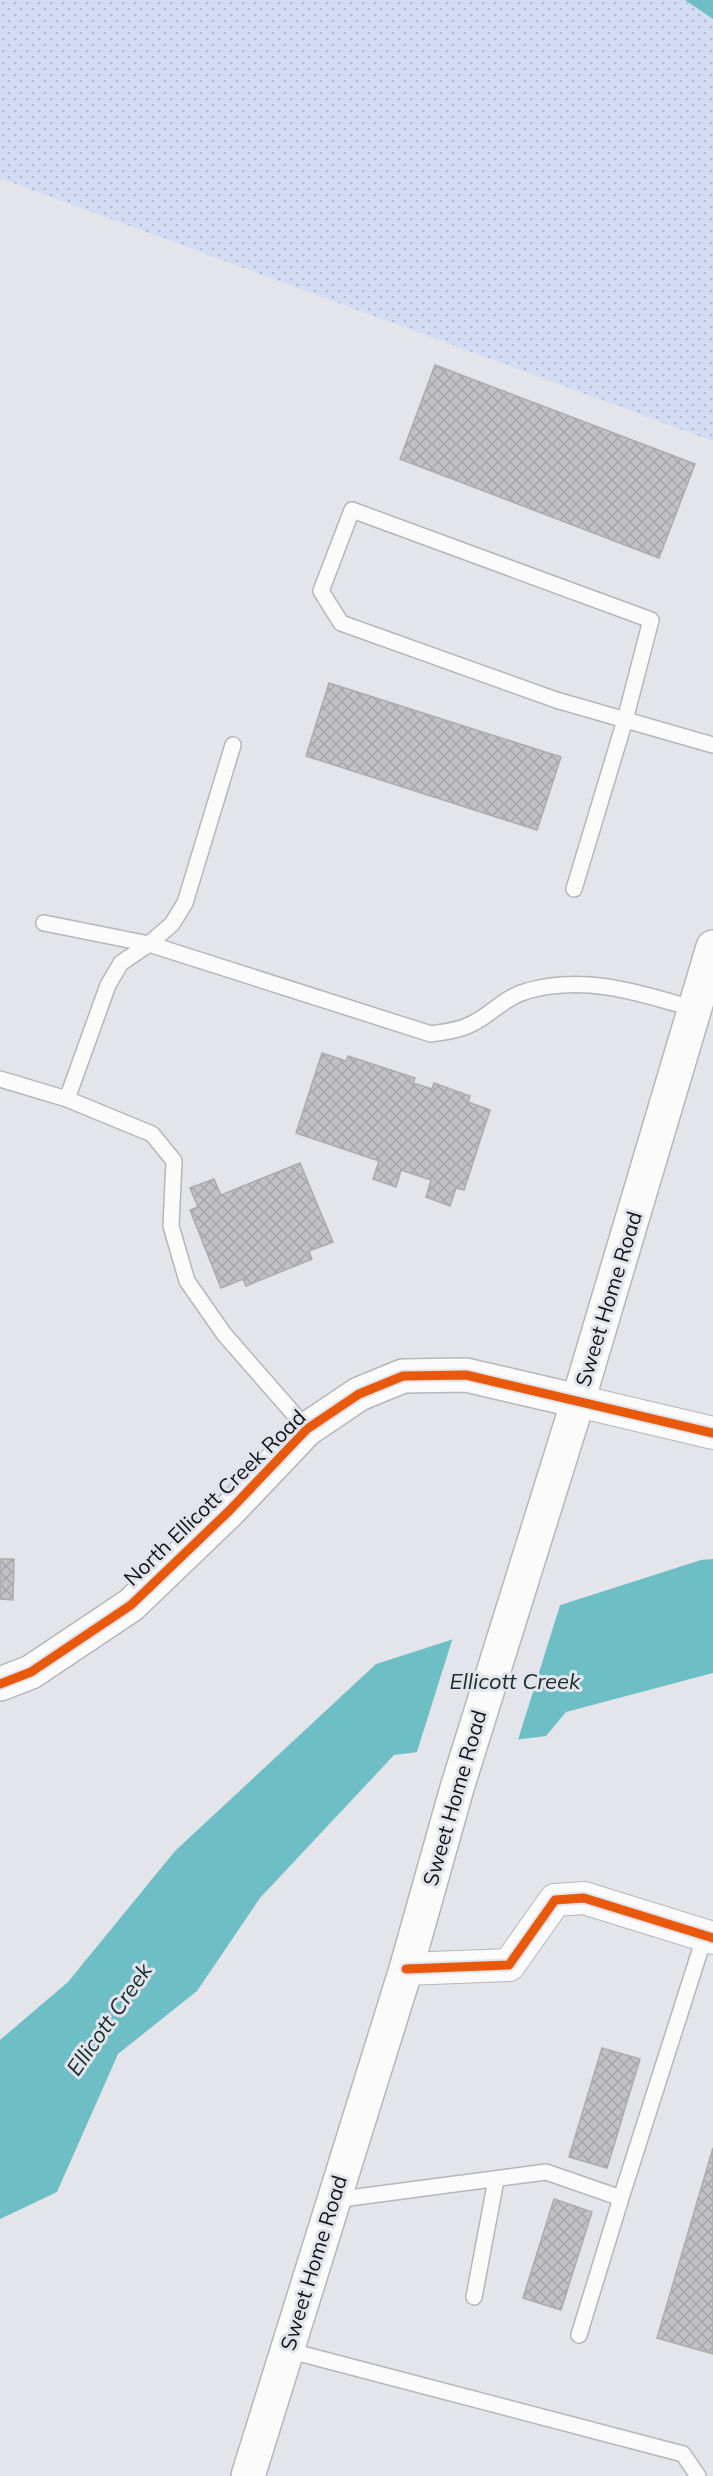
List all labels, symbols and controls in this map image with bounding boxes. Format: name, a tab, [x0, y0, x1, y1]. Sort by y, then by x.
street label: Sweet Home Road	[569, 1208, 647, 1389]
street label: North Ellicott Creek Road	[118, 1404, 311, 1591]
water label: Ellicott Creek	[450, 1667, 581, 1695]
street label: Sweet Home Road	[417, 1707, 492, 1889]
water label: Ellicott Creek	[60, 1957, 158, 2081]
street label: Sweet Home Road	[274, 2172, 352, 2353]

